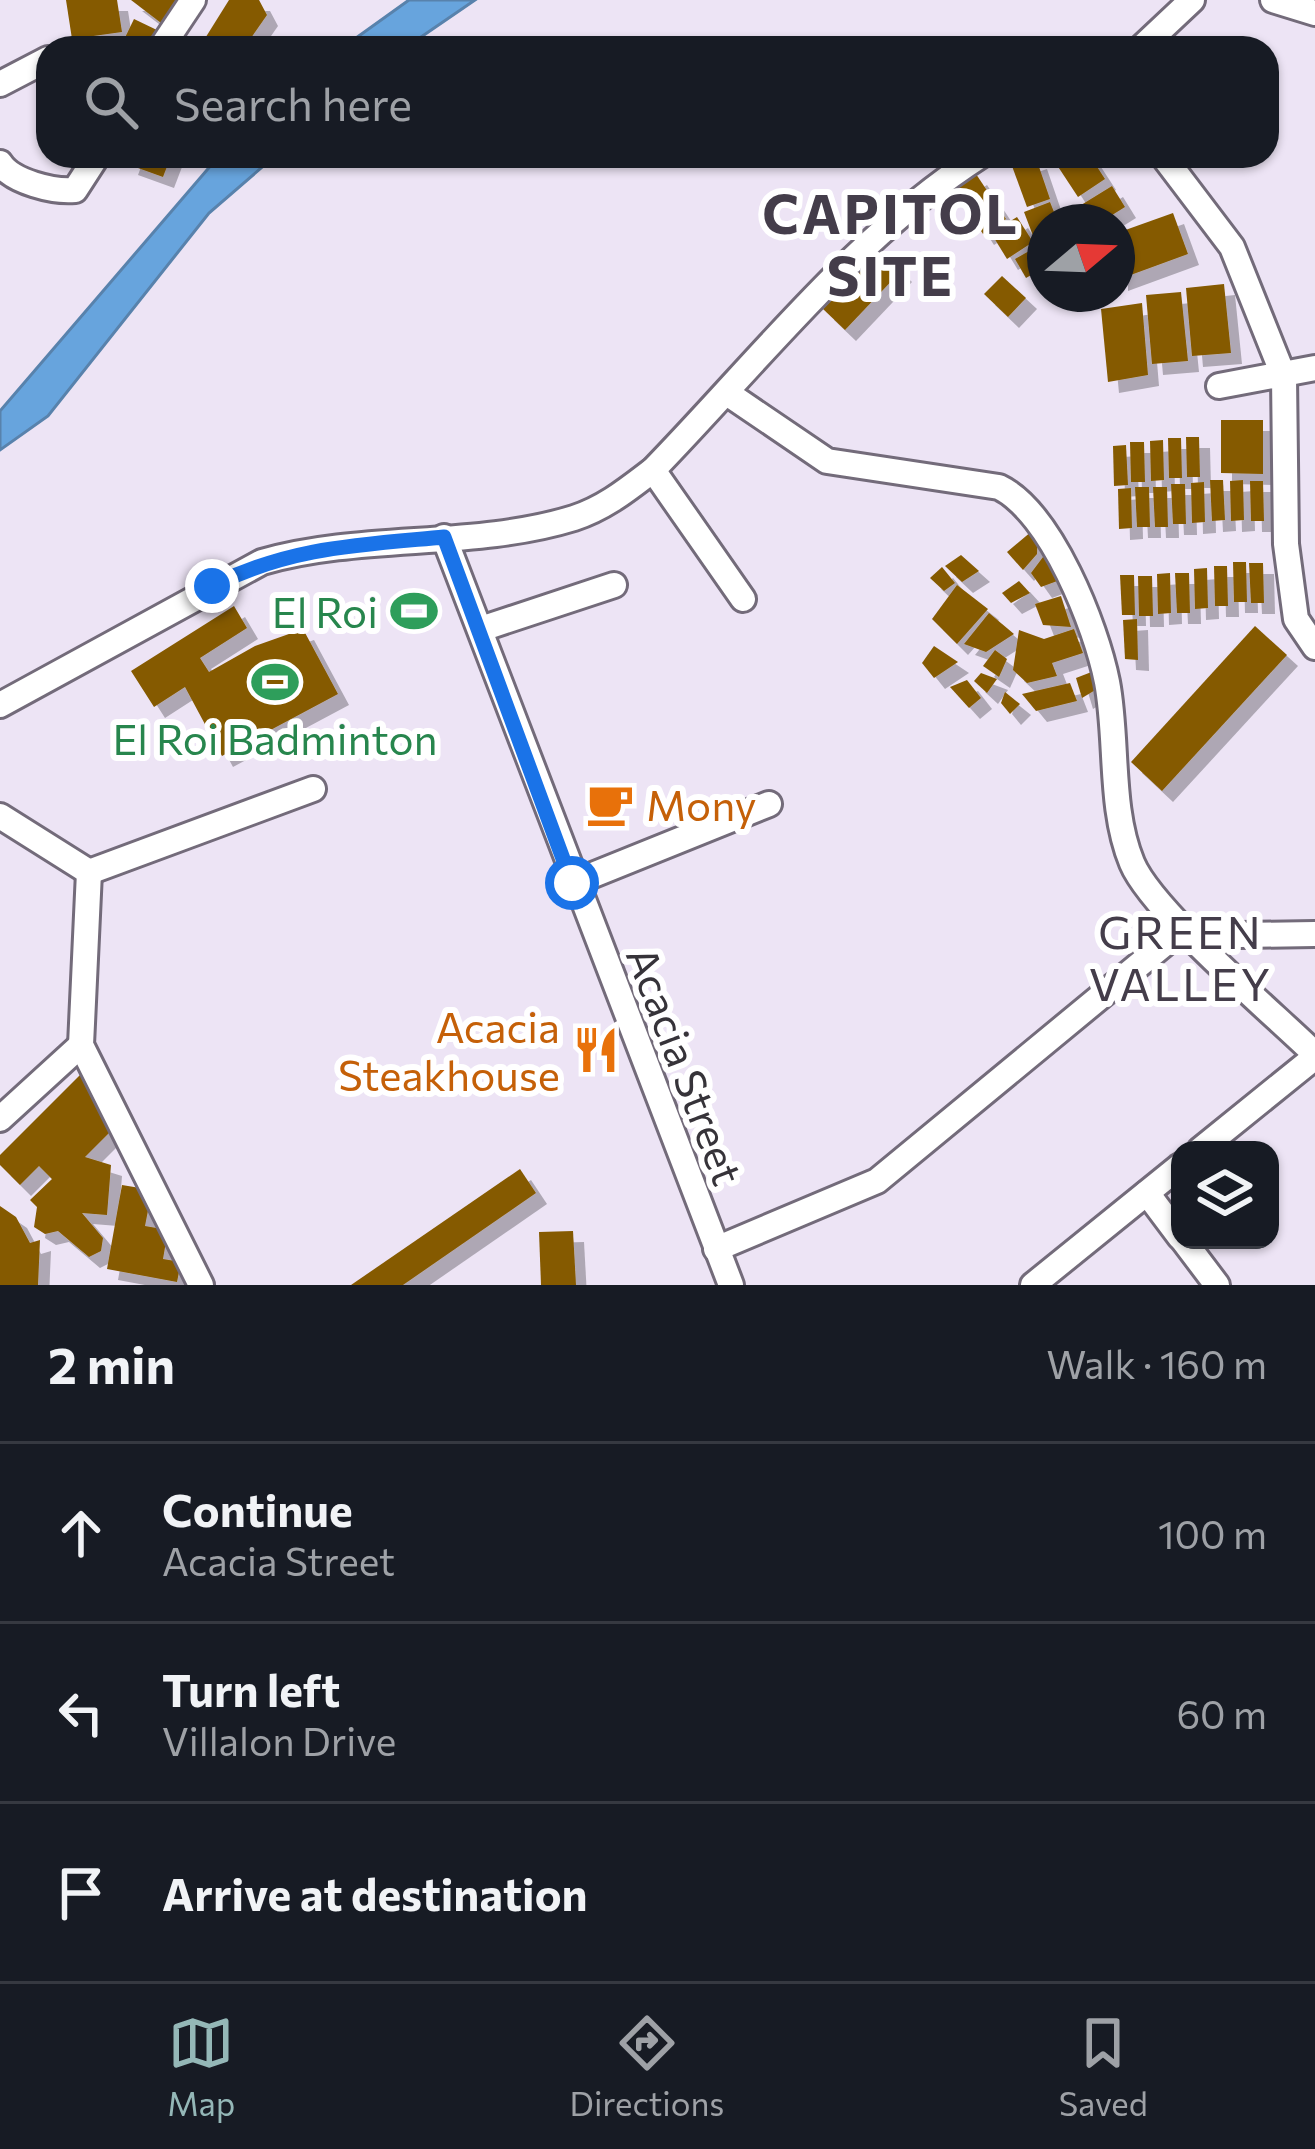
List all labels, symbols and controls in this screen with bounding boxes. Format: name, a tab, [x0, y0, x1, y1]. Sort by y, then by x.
search box	[36, 36, 1279, 168]
icon: search	[78, 69, 144, 135]
text: Search here	[174, 75, 412, 130]
district label: CAPITOL SITE	[762, 179, 1020, 307]
north arrow	[1027, 204, 1135, 312]
route end	[185, 559, 239, 613]
place label: El Roi	[272, 585, 378, 637]
sports icon: El Roi	[389, 586, 439, 636]
sports icon: El Roi Badminton	[250, 657, 300, 707]
place label: El Roi Badminton	[112, 712, 438, 764]
place label: Mony	[646, 778, 757, 830]
cafe icon: Mony	[585, 779, 635, 829]
route start	[545, 856, 599, 910]
district label: GREEN VALLEY	[1089, 903, 1273, 1010]
street label: Acacia Street	[617, 938, 755, 1192]
place label: Acacia Steakhouse	[338, 1000, 560, 1100]
restaurant icon: Acacia Steakhouse	[571, 1025, 621, 1075]
map controls	[1171, 1141, 1279, 1249]
button: layers	[1171, 1141, 1279, 1249]
text: 2 min	[48, 1332, 175, 1395]
text: Walk · 160 m	[1046, 1339, 1267, 1387]
text: Continue	[162, 1481, 353, 1536]
icon: ahead	[48, 1500, 114, 1566]
text: 100 m	[1158, 1509, 1267, 1557]
text: Acacia Street	[162, 1536, 395, 1584]
text: Turn left	[162, 1661, 340, 1716]
icon: left	[48, 1680, 114, 1746]
text: 60 m	[1176, 1689, 1267, 1737]
text: Villalon Drive	[162, 1716, 396, 1764]
icon: arrive	[48, 1860, 114, 1926]
text: Arrive at destination	[162, 1865, 588, 1920]
tab: Map	[167, 2010, 235, 2123]
tab: Directions	[570, 2010, 724, 2123]
tab: Saved	[1059, 2010, 1148, 2123]

